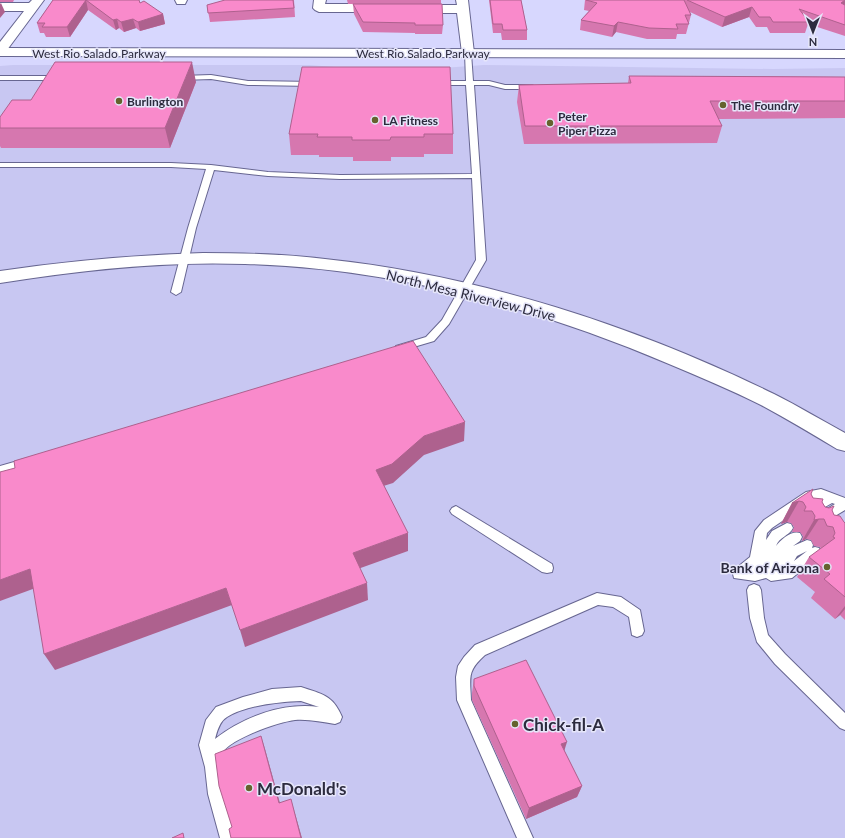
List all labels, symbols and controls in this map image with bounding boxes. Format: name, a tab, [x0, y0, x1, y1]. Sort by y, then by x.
north arrow	[793, 12, 833, 52]
text: N	[809, 36, 817, 49]
street label: West Rio Salado Parkway	[32, 46, 167, 61]
street label: West Rio Salado Parkway	[356, 46, 491, 61]
place label: Burlington	[127, 94, 183, 109]
marker: Burlington	[114, 96, 124, 106]
place label: The Foundry	[731, 98, 799, 113]
marker: The Foundry	[718, 100, 728, 110]
place label: Peter Piper Pizza	[558, 109, 616, 138]
place label: LA Fitness	[383, 113, 438, 128]
marker: LA Fitness	[370, 115, 380, 125]
marker: Peter Piper Pizza	[545, 118, 555, 128]
street label: North Mesa Riverview Drive	[385, 266, 557, 324]
place label: Bank of Arizona	[721, 559, 819, 576]
marker: Bank of Arizona	[822, 562, 832, 572]
place label: Chick-fil-A	[523, 714, 604, 735]
marker: Chick-fil-A	[510, 719, 520, 729]
place label: McDonald's	[257, 778, 346, 799]
marker: McDonald's	[244, 783, 254, 793]

